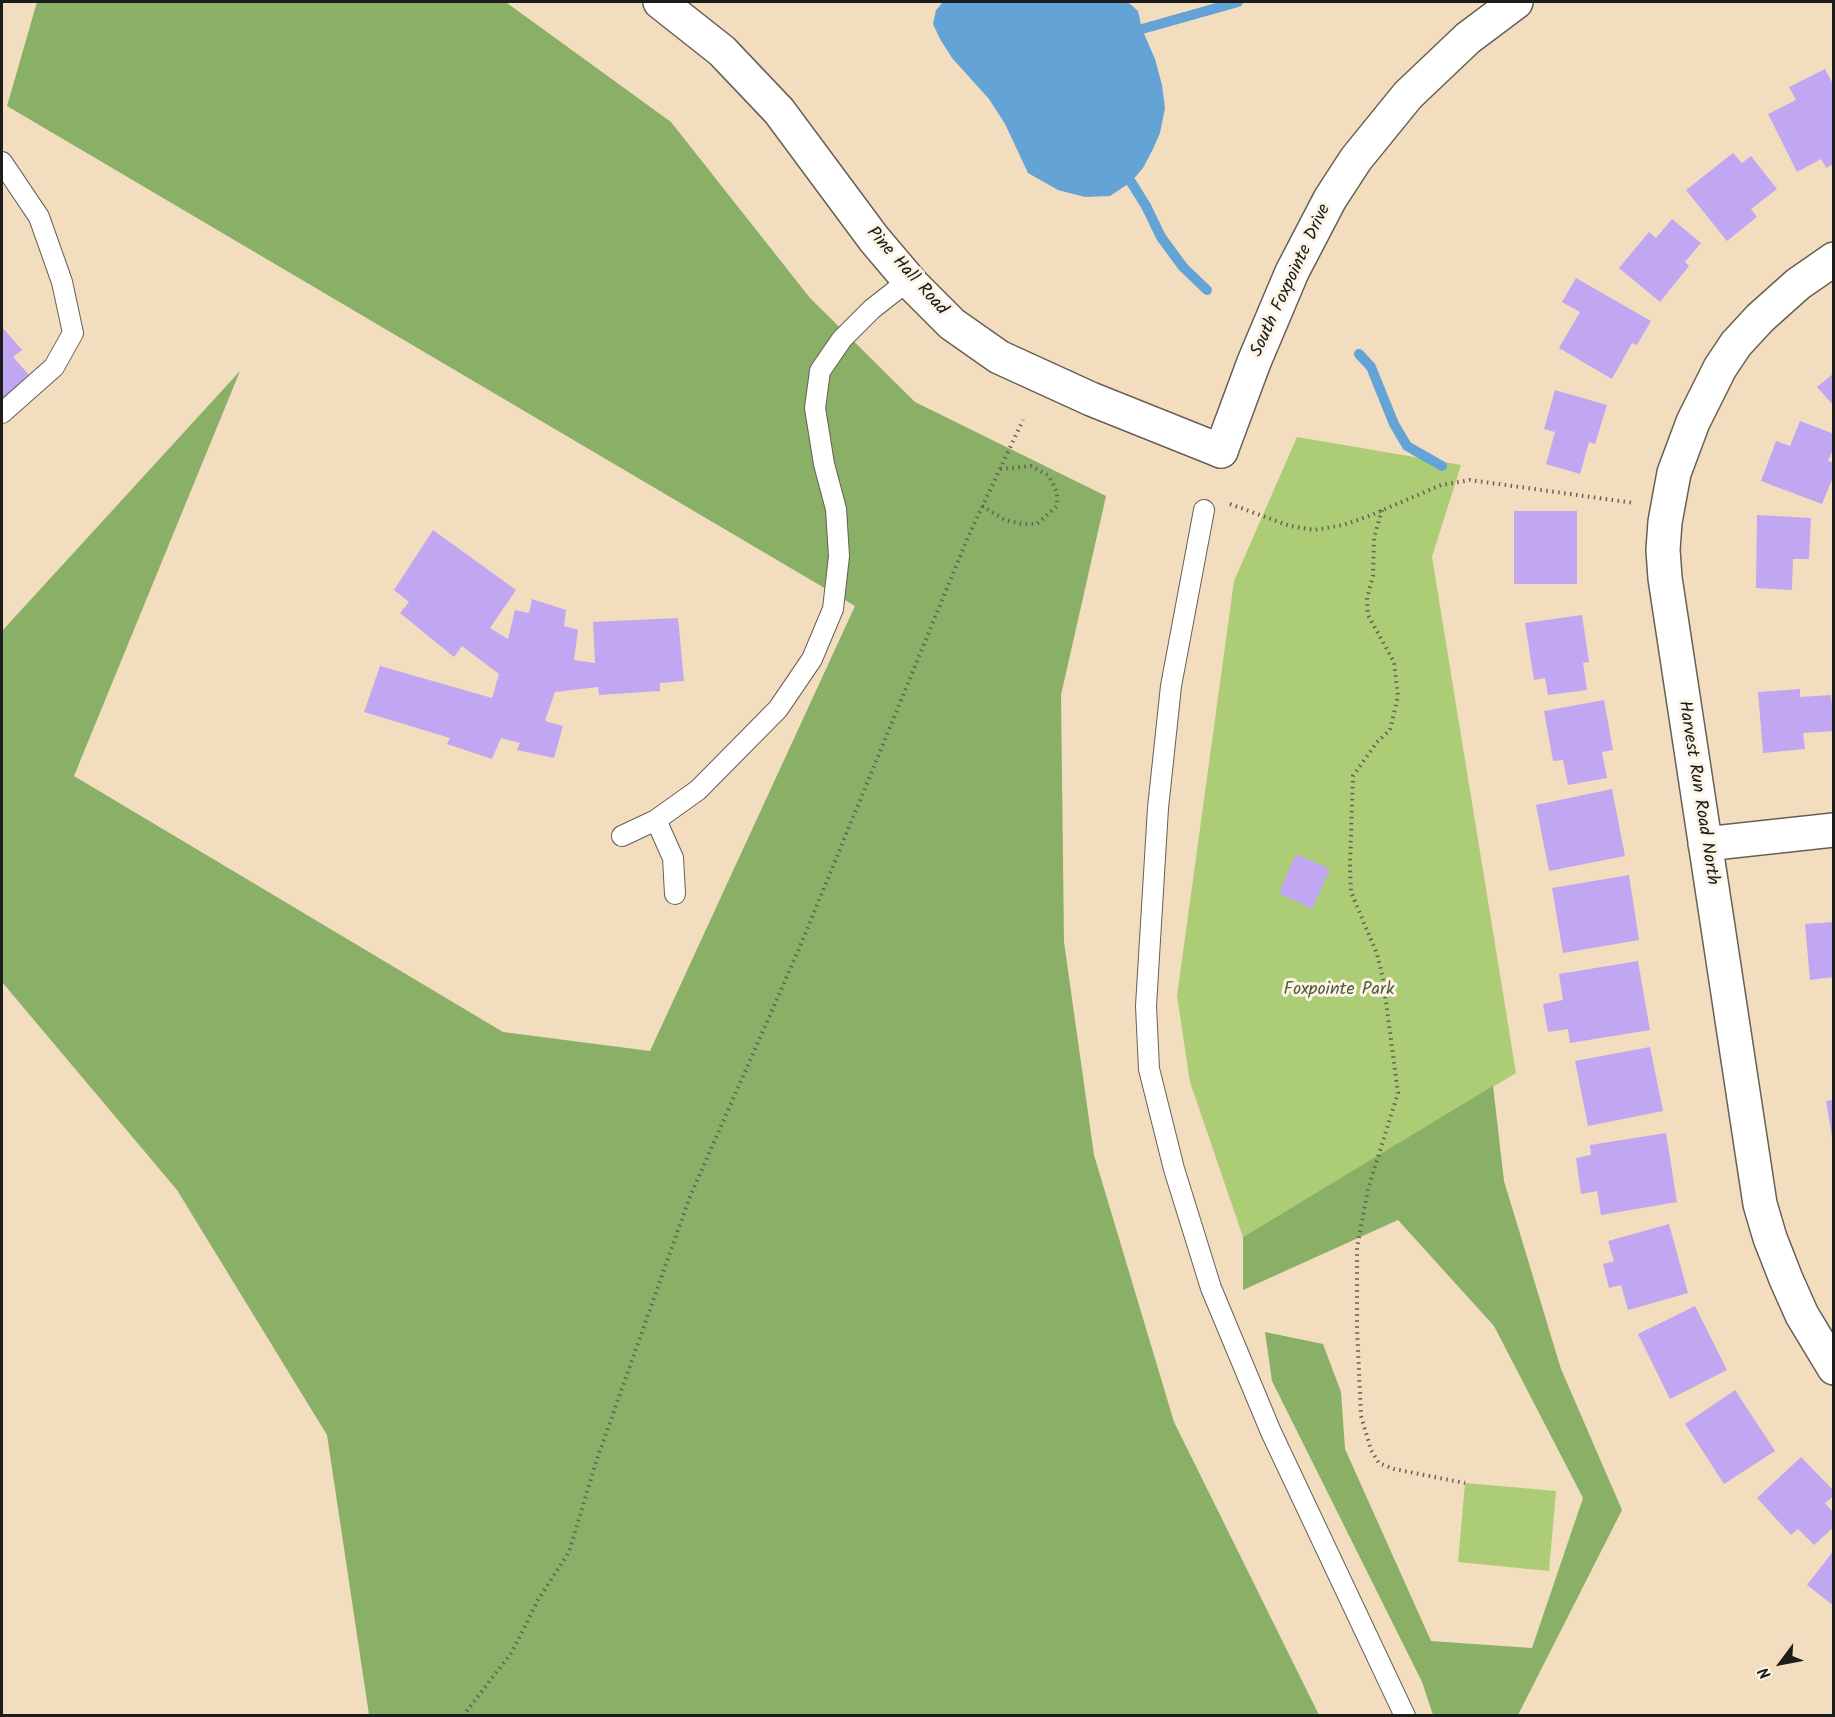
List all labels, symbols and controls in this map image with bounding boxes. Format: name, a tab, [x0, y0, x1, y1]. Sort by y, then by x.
street label: South Foxpointe Drive	[1247, 201, 1337, 361]
street label: Pine Hall Road	[861, 223, 951, 321]
street label: Harvest Run Road North	[1672, 699, 1722, 887]
park label: Foxpointe Park	[1284, 980, 1394, 1002]
north arrow	[1751, 1633, 1811, 1693]
text: N	[1752, 1662, 1779, 1684]

